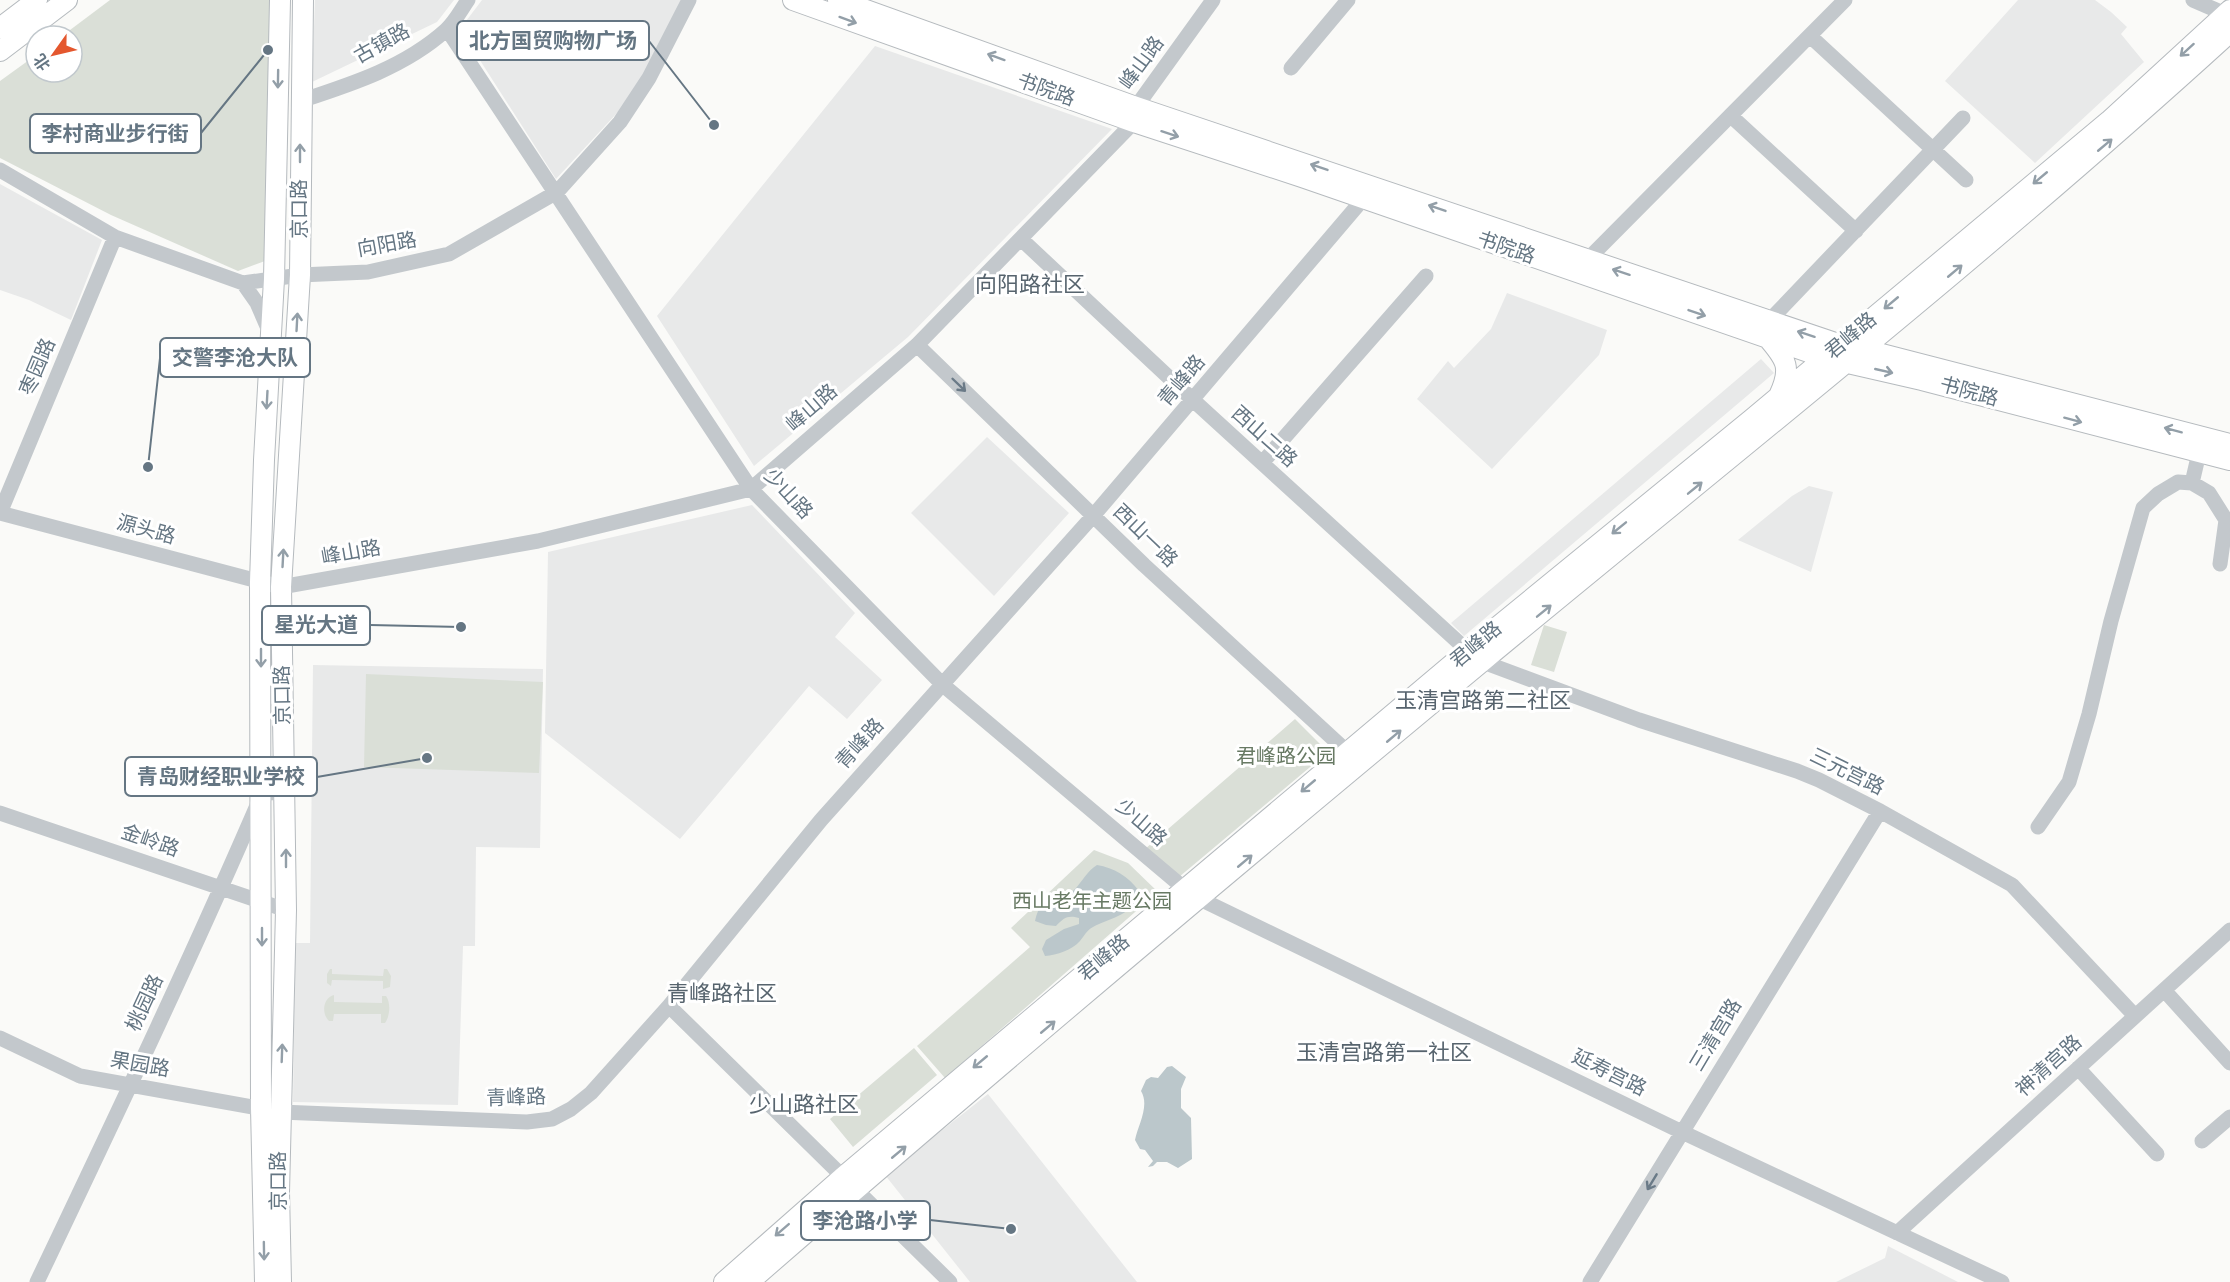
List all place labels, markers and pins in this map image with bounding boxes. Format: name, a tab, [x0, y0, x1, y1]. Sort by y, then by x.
callout: 北方国贸购物广场	[457, 21, 649, 60]
callout: 李村商业步行街	[30, 114, 201, 153]
callout: 交警李沧大队	[160, 338, 310, 377]
callout: 星光大道	[262, 606, 370, 645]
callout: 青岛财经职业学校	[125, 757, 317, 796]
callout: 李沧路小学	[801, 1201, 930, 1240]

